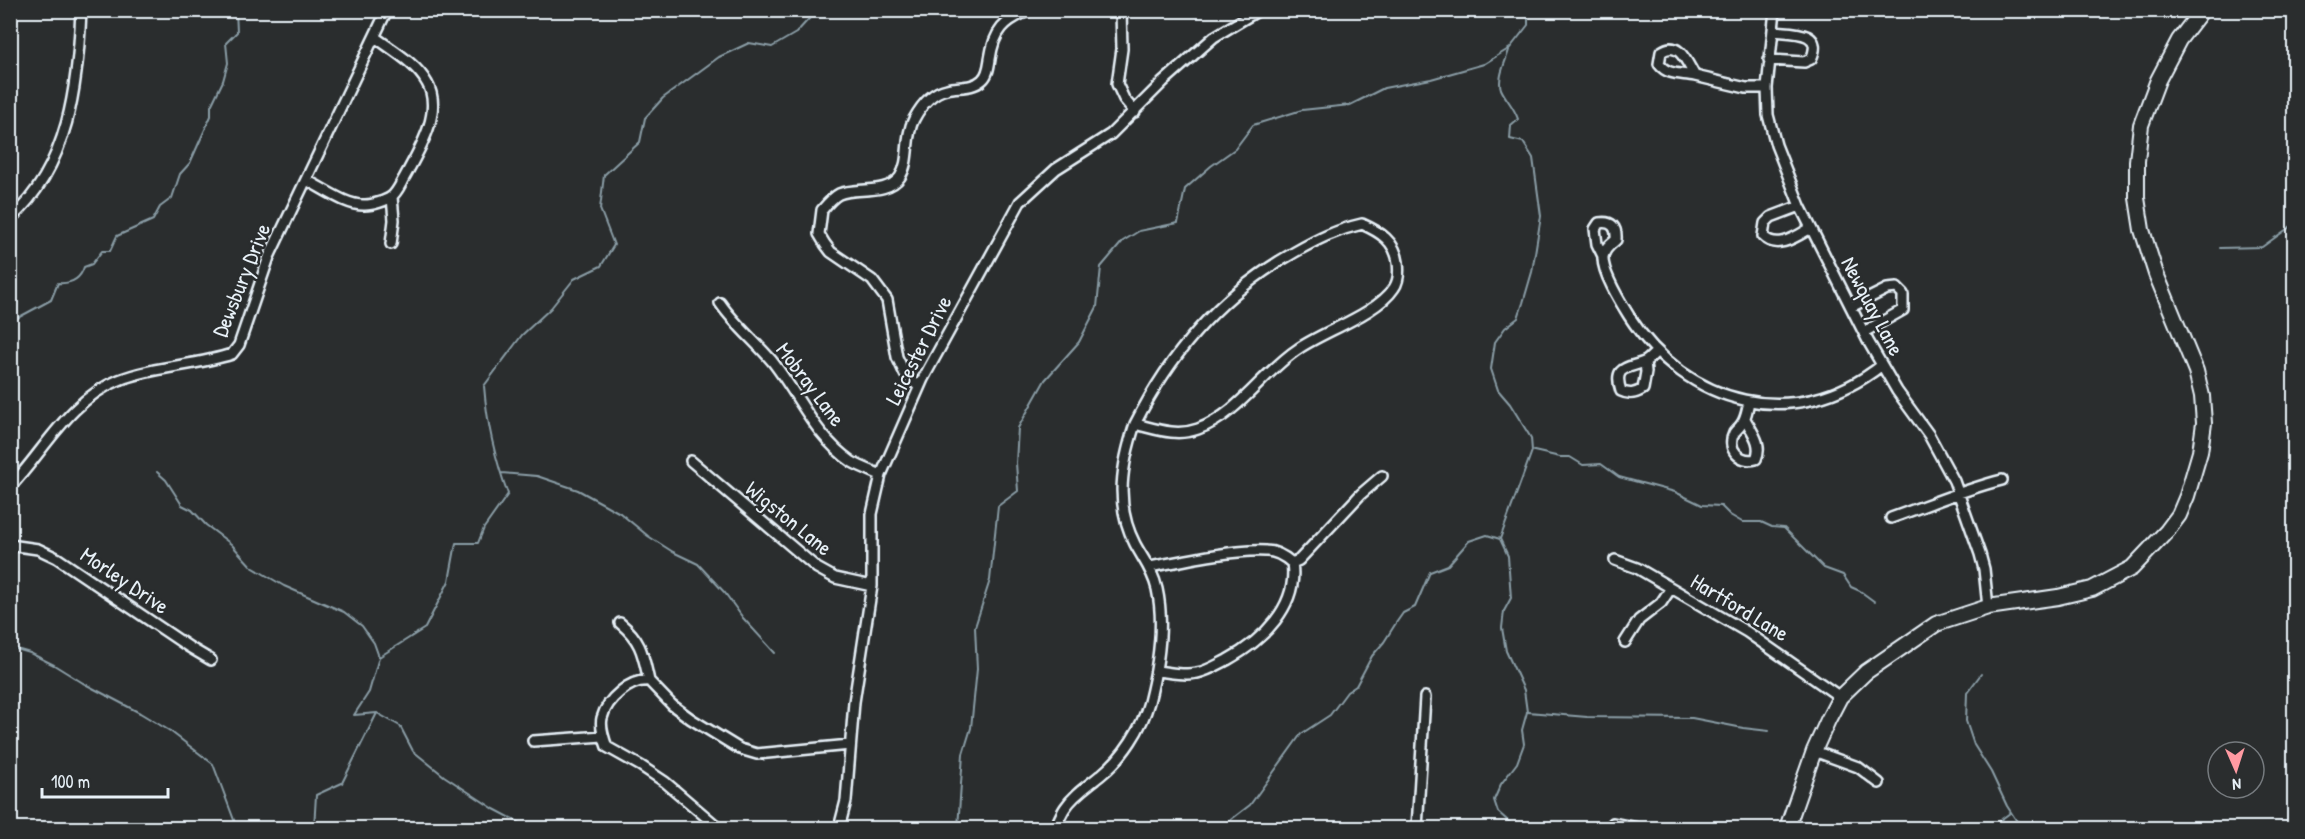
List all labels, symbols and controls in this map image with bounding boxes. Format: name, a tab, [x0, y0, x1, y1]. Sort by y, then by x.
street label: Dewsbury Drive	[205, 219, 277, 341]
street label: Newquay Lane	[1834, 251, 1912, 361]
street label: Leicester Drive	[878, 290, 958, 410]
street label: Mobray Lane	[770, 336, 853, 432]
street label: Wigston Lane	[739, 474, 839, 562]
street label: Morley Drive	[75, 539, 175, 621]
street label: Hartford Lane	[1685, 566, 1795, 648]
north arrow	[2206, 740, 2266, 800]
scale bar	[42, 761, 168, 799]
text: 100 m	[51, 769, 90, 794]
text: N	[2231, 774, 2242, 796]

